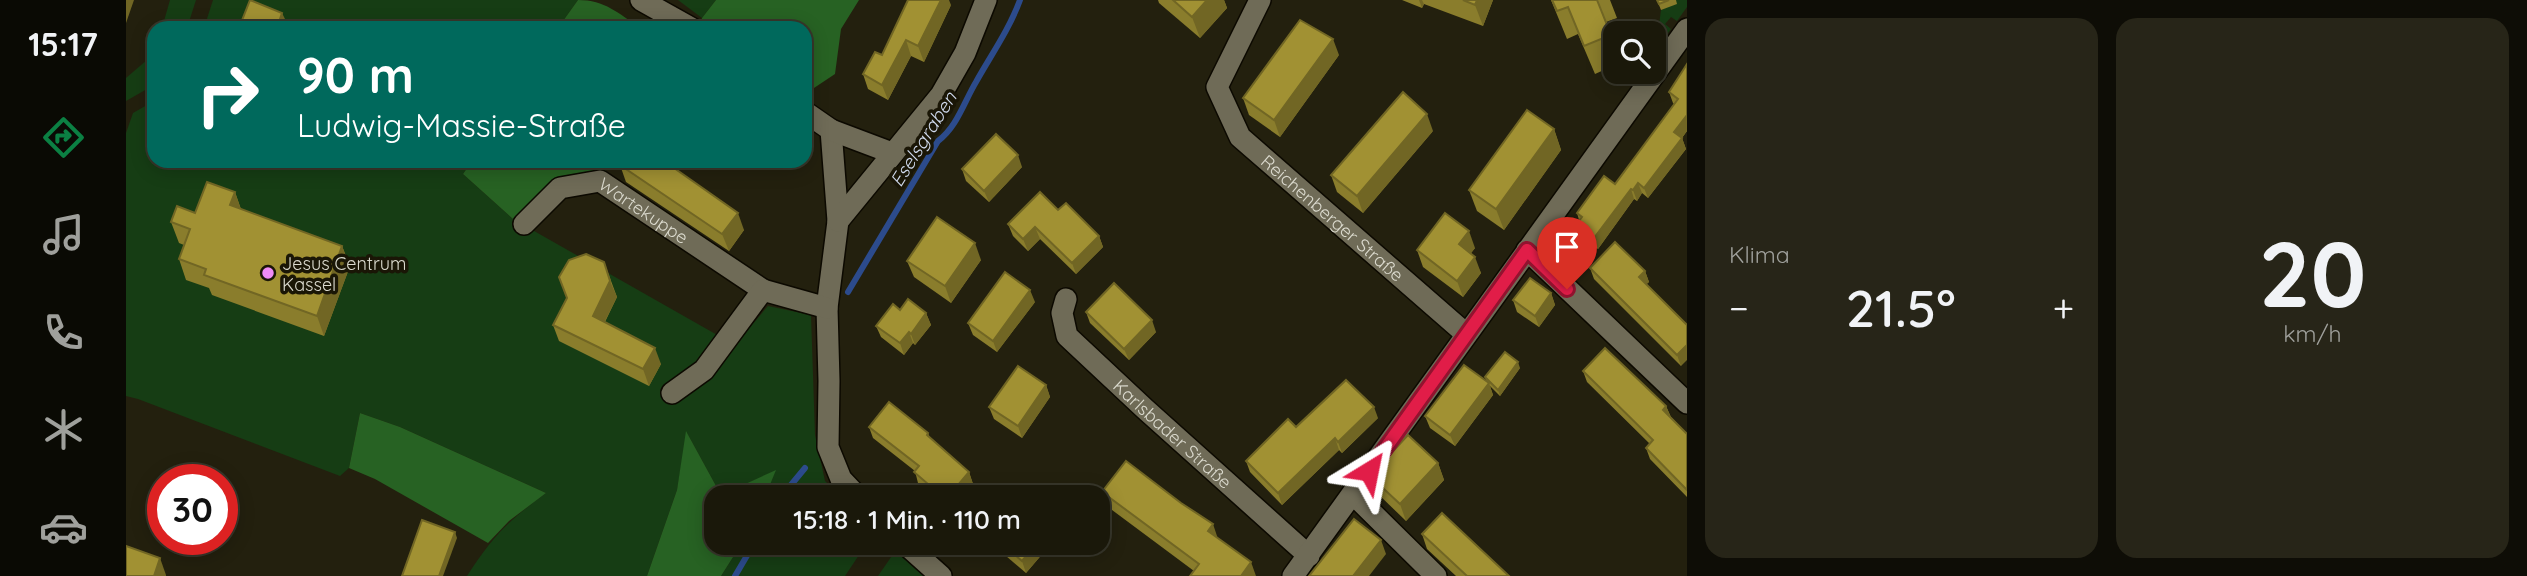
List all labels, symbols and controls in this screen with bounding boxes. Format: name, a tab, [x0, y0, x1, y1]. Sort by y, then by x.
map controls	[1603, 21, 1666, 84]
button: search	[1603, 21, 1666, 84]
text: 15:17	[28, 24, 98, 64]
text: 90 m	[297, 44, 414, 105]
icon: right	[182, 49, 273, 140]
water label: Eselsgraben	[884, 86, 962, 191]
text: Ludwig-Massie-Straße	[297, 105, 626, 145]
icon: directions	[39, 113, 88, 162]
street label: Reichenberger Straße	[1257, 149, 1409, 286]
street label: Wartekuppe	[594, 172, 693, 248]
icon: music	[39, 210, 88, 259]
text: 20	[2259, 216, 2366, 330]
pin	[1537, 217, 1597, 289]
icon: arrive	[1548, 228, 1586, 266]
text: Klima	[1729, 240, 1790, 269]
place label: Jesus Centrum Kassel	[282, 252, 407, 296]
marker: Jesus Centrum Kassel	[260, 265, 276, 281]
text: 21.5°	[1846, 275, 1956, 340]
text: −	[1729, 284, 1749, 332]
text: +	[2053, 284, 2074, 332]
icon: phone	[39, 308, 88, 357]
text: km/h	[2283, 319, 2342, 348]
street label: Karlsbader Straße	[1109, 374, 1237, 493]
icon: climate	[39, 405, 88, 454]
position arrow	[1332, 434, 1406, 508]
speed limit sign: 30	[147, 464, 238, 555]
icon: car	[39, 503, 88, 552]
text: 15:18 · 1 Min. · 110 m	[793, 503, 1021, 536]

